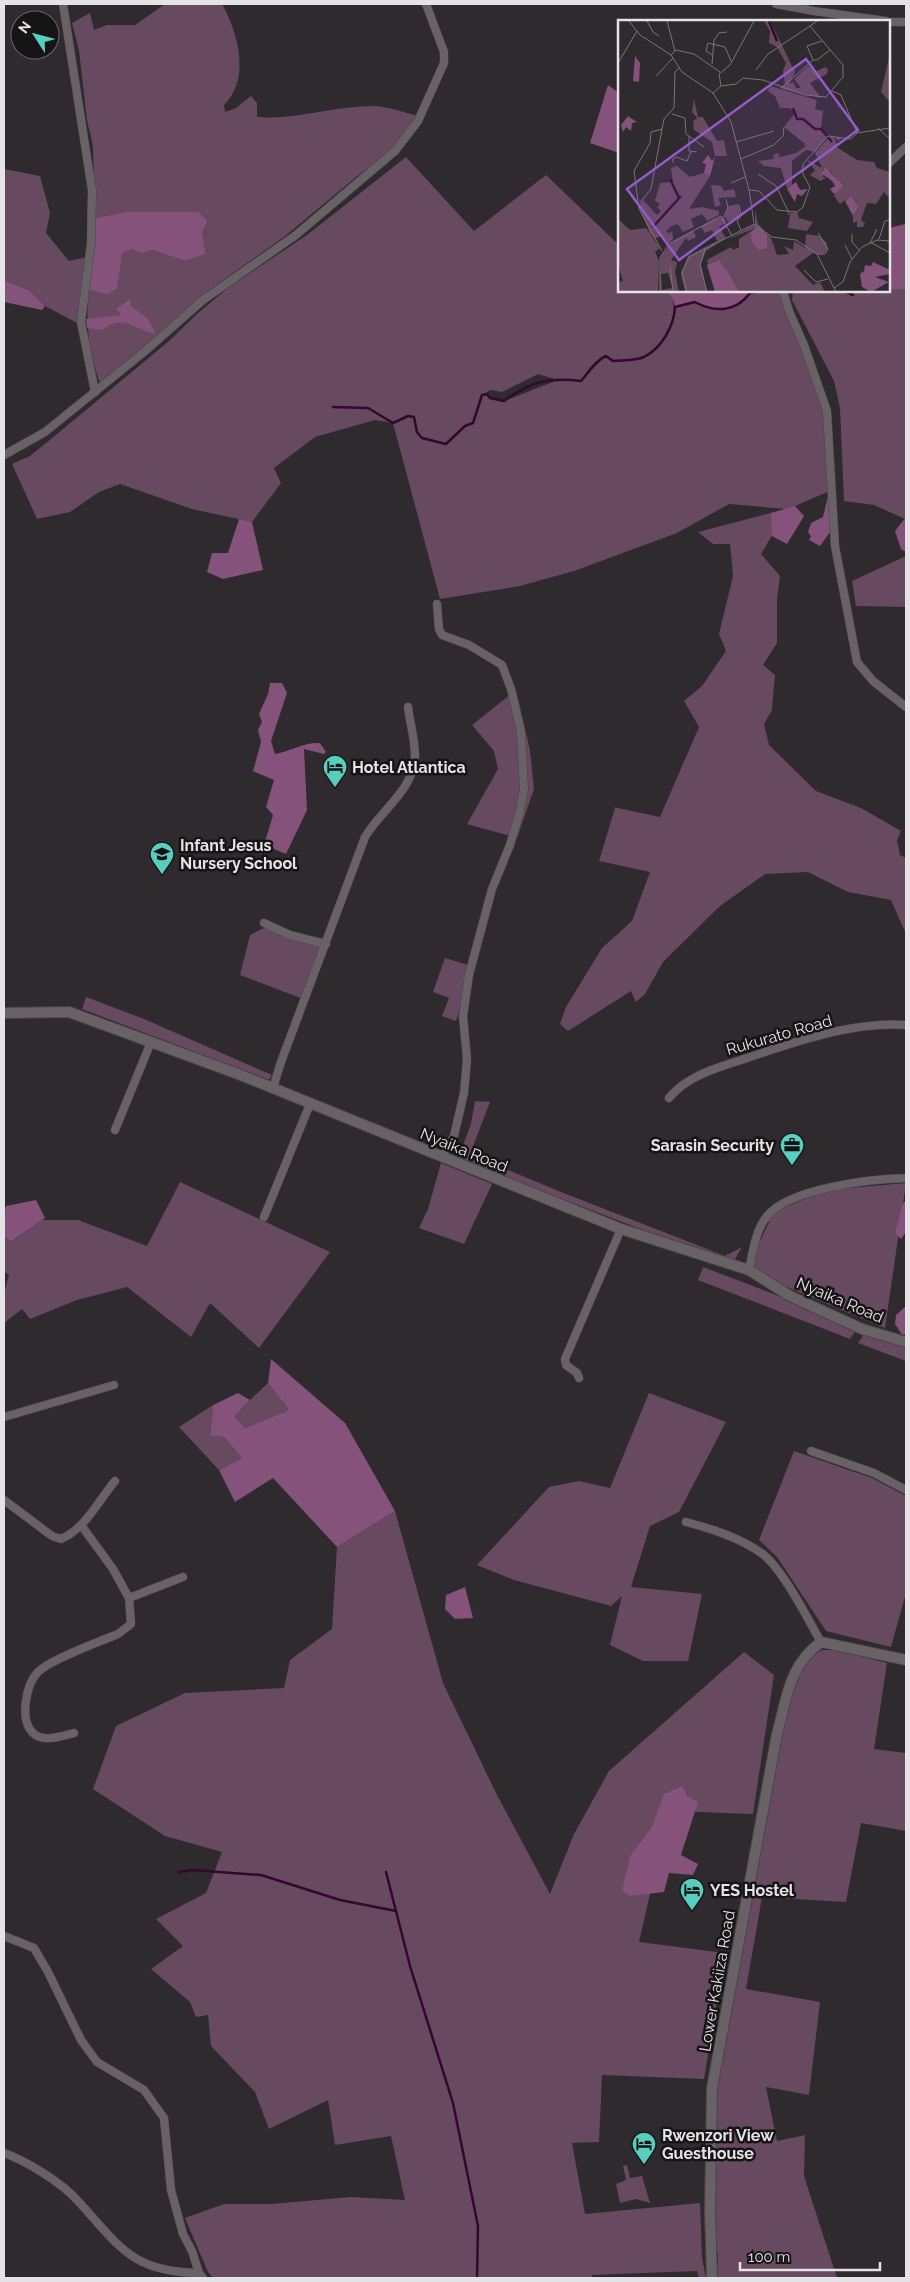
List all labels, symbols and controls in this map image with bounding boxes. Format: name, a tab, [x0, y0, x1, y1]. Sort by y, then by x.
north arrow	[10, 10, 60, 60]
text: N	[15, 18, 34, 36]
inset map	[618, 20, 890, 292]
hotel icon: Hotel Atlantica	[322, 754, 348, 788]
place label: Hotel Atlantica	[352, 758, 466, 777]
place label: Infant Jesus Nursery School	[180, 836, 298, 873]
school or university icon: Infant Jesus Nursery School	[149, 841, 175, 875]
street label: Rukurato Road	[724, 1011, 834, 1059]
street label: Nyaika Road	[417, 1124, 511, 1176]
office icon: Sarasin Security	[779, 1132, 805, 1166]
place label: Sarasin Security	[651, 1136, 774, 1155]
street label: Nyaika Road	[794, 1273, 886, 1327]
hotel icon: YES Hostel	[679, 1877, 705, 1911]
place label: YES Hostel	[710, 1881, 795, 1900]
street label: Lower Kakiiza Road	[695, 1909, 739, 2053]
place label: Rwenzori View Guesthouse	[662, 2126, 774, 2163]
hotel icon: Rwenzori View Guesthouse	[631, 2131, 657, 2165]
scale bar	[740, 2240, 880, 2272]
text: 100 m	[748, 2248, 790, 2266]

